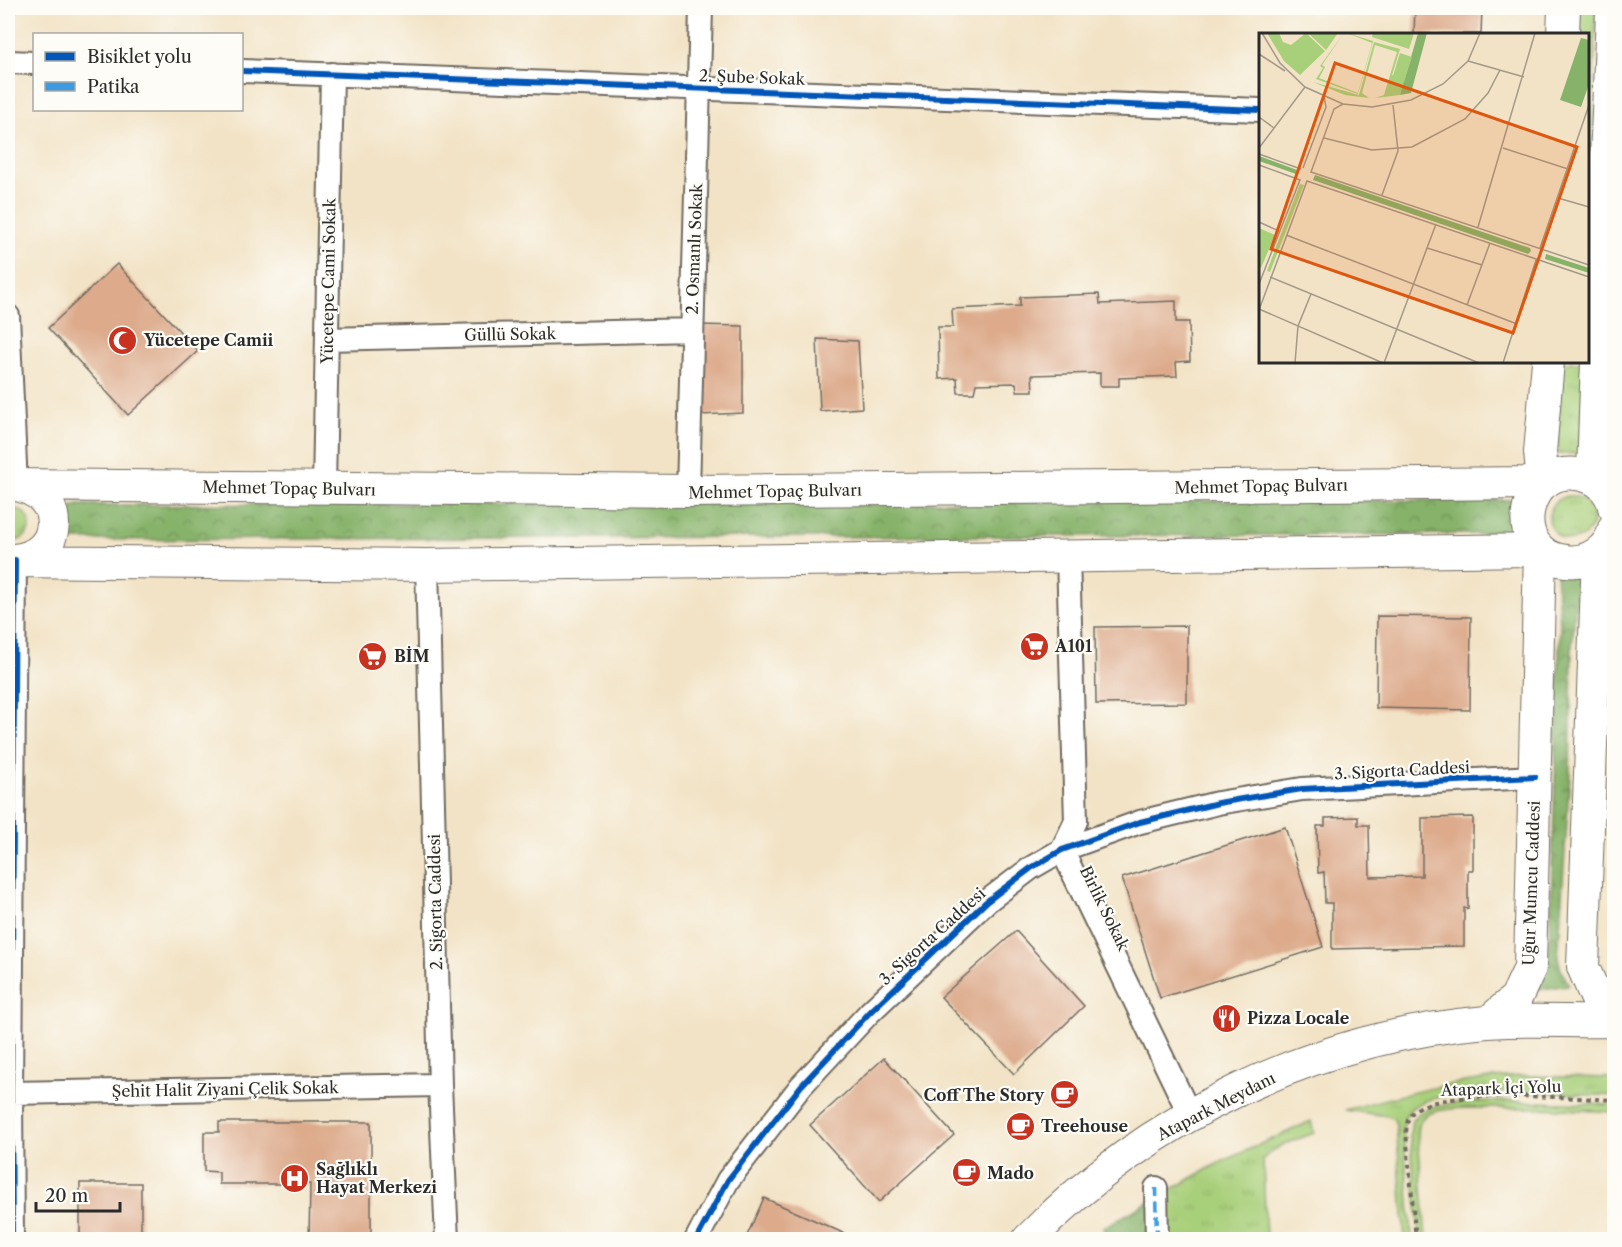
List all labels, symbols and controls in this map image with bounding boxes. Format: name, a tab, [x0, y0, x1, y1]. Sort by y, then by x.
legend	[33, 33, 243, 111]
inset map	[1259, 33, 1589, 363]
text: Bisiklet yolu	[87, 46, 192, 68]
street label: 2. Şube Sokak	[699, 65, 806, 89]
text: Patika	[87, 76, 140, 98]
street label: 2. Osmanlı Sokak	[682, 182, 706, 315]
street label: Yücetepe Cami Sokak	[317, 197, 339, 365]
street label: Güllü Sokak	[464, 323, 557, 345]
mosque icon: Yücetepe Camii	[107, 324, 139, 356]
place label: Yücetepe Camii	[143, 330, 274, 350]
street label: Mehmet Topaç Bulvarı	[1174, 474, 1348, 498]
street label: Mehmet Topaç Bulvarı	[202, 476, 376, 500]
street label: Mehmet Topaç Bulvarı	[688, 479, 862, 503]
supermarket icon: A101	[1018, 630, 1050, 662]
place label: A101	[1054, 636, 1093, 656]
supermarket icon: BİM	[357, 640, 389, 672]
place label: BİM	[394, 646, 430, 666]
street label: 3. Sigorta Caddesi	[1334, 756, 1470, 784]
street label: Uğur Mumcu Caddesi	[1518, 800, 1544, 966]
street label: 2. Sigorta Caddesi	[424, 834, 446, 970]
street label: Birlik Sokak	[1076, 862, 1134, 954]
street label: 3. Sigorta Caddesi	[875, 883, 989, 989]
restaurant icon: Pizza Locale	[1210, 1002, 1242, 1034]
place label: Pizza Locale	[1247, 1008, 1350, 1028]
street label: Atapark Meydanı	[1153, 1068, 1279, 1145]
street label: Atapark İçi Yolu	[1439, 1076, 1562, 1100]
street label: Şehit Halit Ziyani Çelik Sokak	[112, 1077, 339, 1101]
cafe icon: Coff The Story	[1049, 1079, 1081, 1111]
place label: Coff The Story	[923, 1085, 1045, 1105]
cafe icon: Treehouse	[1004, 1110, 1036, 1142]
place label: Treehouse	[1041, 1116, 1128, 1136]
cafe icon: Mado	[950, 1157, 982, 1189]
place label: Sağlıklı Hayat Merkezi	[316, 1159, 437, 1197]
hospital icon: Sağlıklı Hayat Merkezi	[279, 1162, 311, 1194]
place label: Mado	[987, 1163, 1034, 1183]
scale bar	[36, 1175, 120, 1213]
text: 20 m	[45, 1185, 89, 1207]

